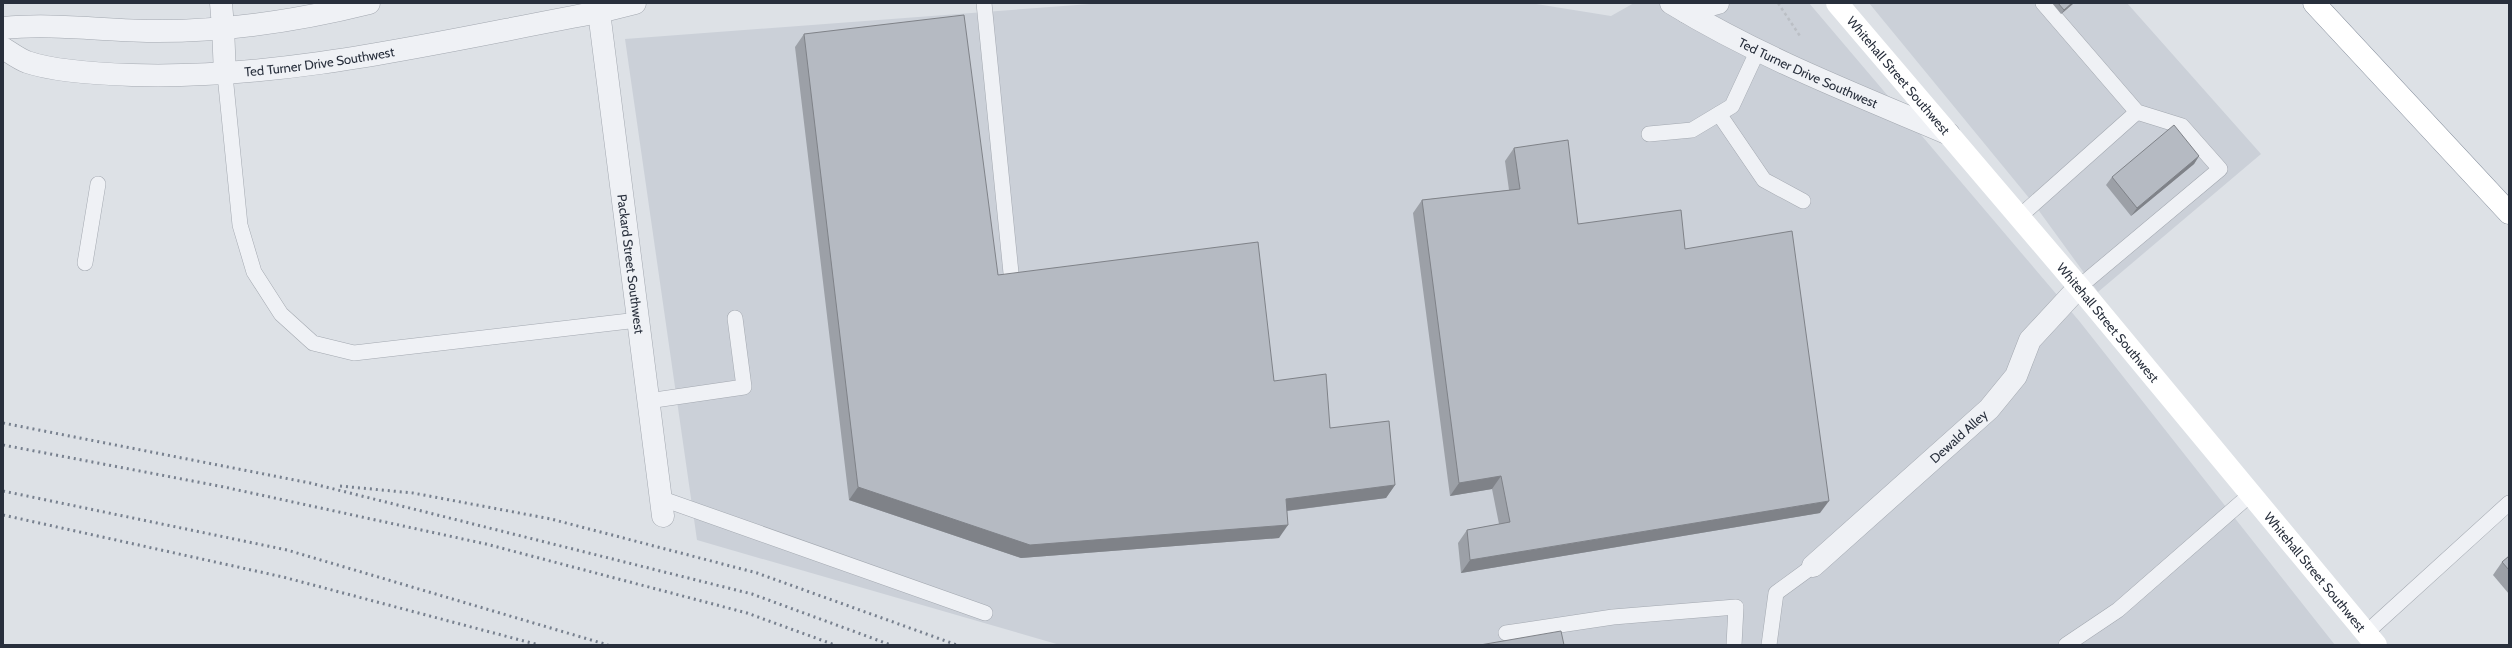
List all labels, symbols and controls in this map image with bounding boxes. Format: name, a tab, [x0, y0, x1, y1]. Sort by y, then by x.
street label: Whitehall Street Southwest	[1844, 13, 1954, 138]
street label: Ted Turner Drive Southwest	[1736, 34, 1881, 111]
street label: Ted Turner Drive Southwest	[244, 43, 396, 80]
street label: Packard Street Southwest	[614, 193, 648, 335]
street label: Whitehall Street Southwest	[2054, 259, 2163, 386]
street label: Dewald Alley	[1926, 406, 1991, 466]
street label: Whitehall Street Southwest	[2261, 509, 2370, 635]

